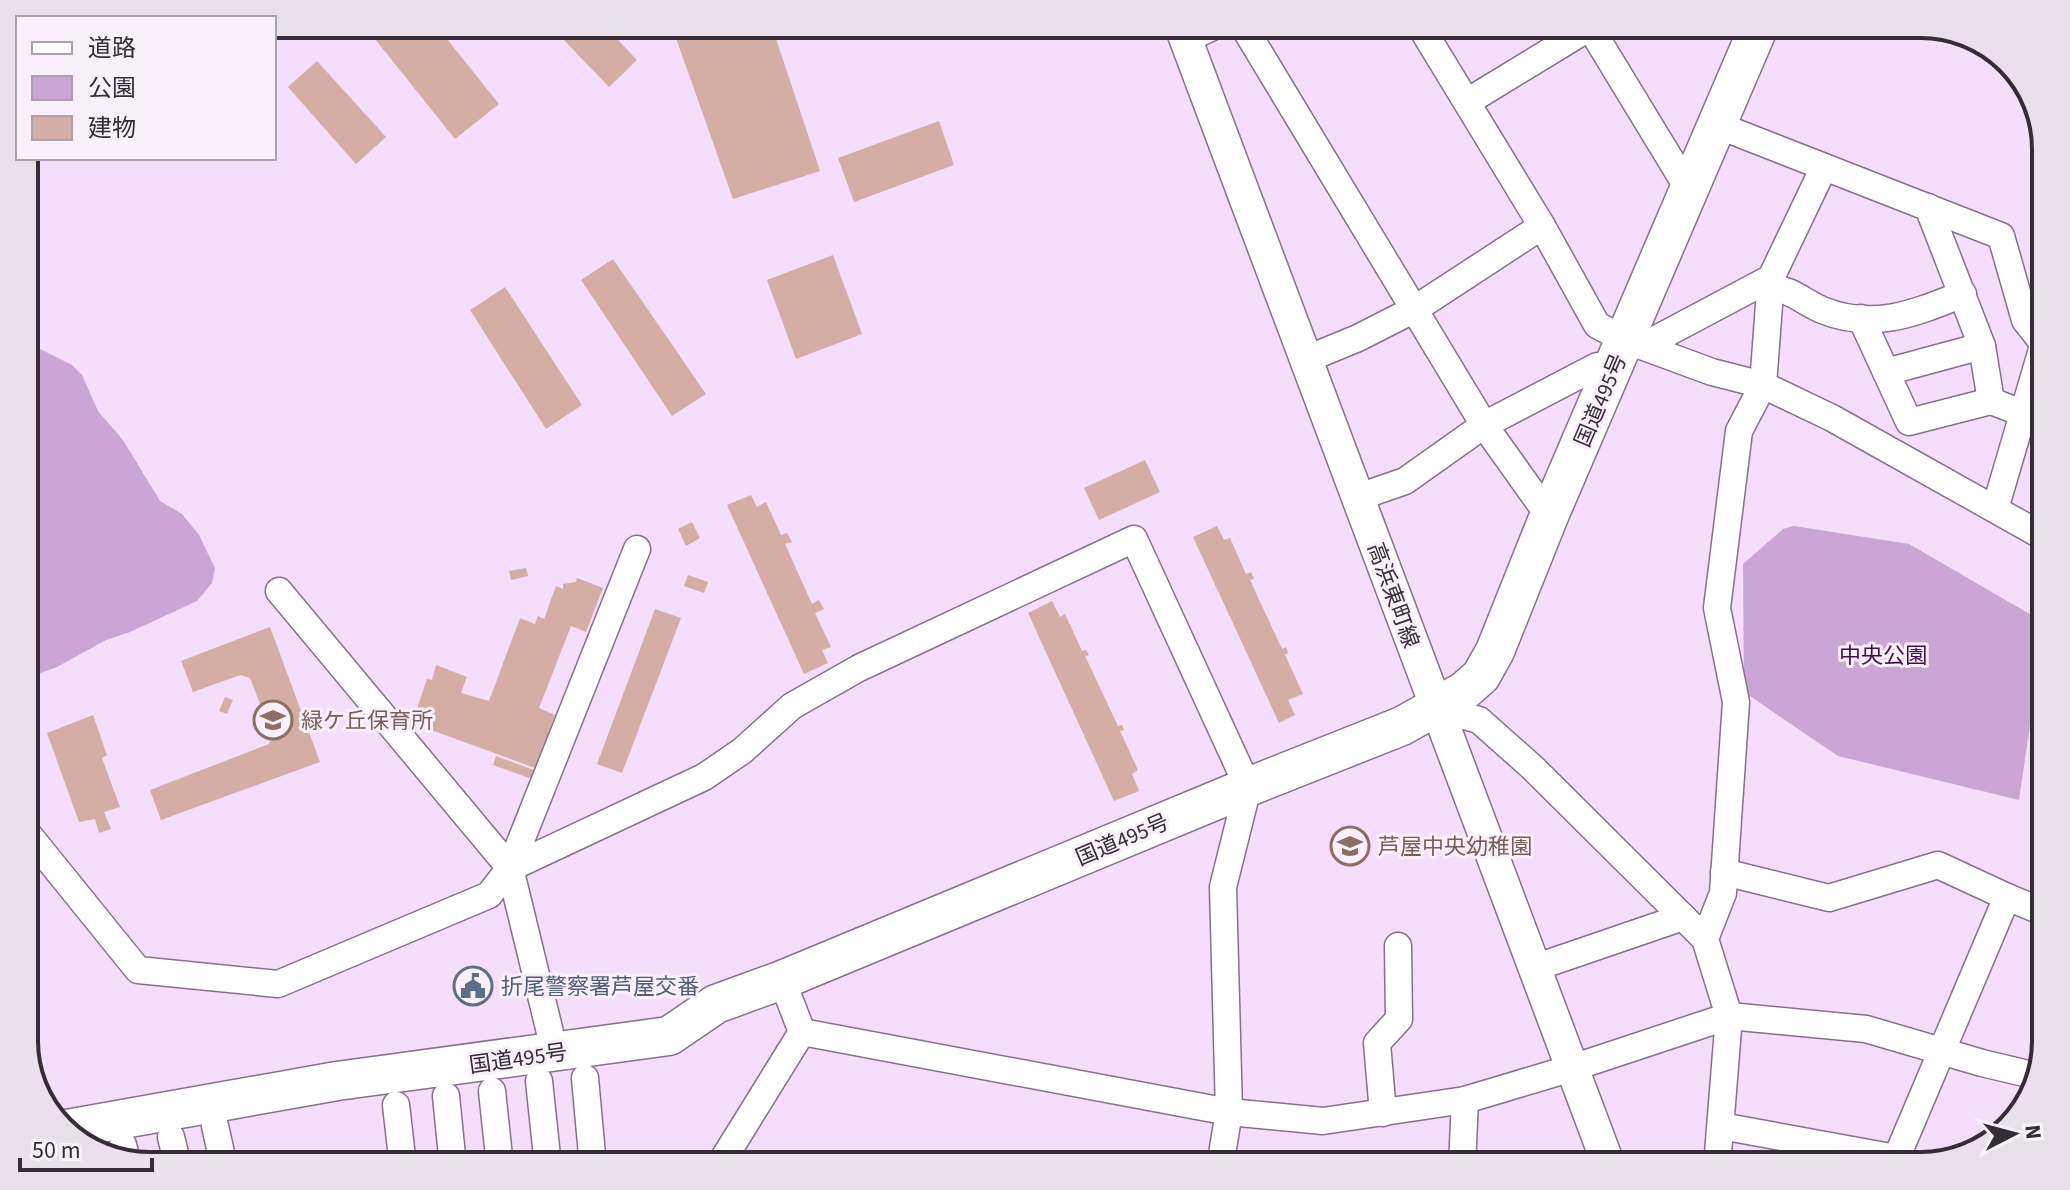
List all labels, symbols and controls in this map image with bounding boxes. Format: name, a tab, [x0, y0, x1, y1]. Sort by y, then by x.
legend	[16, 16, 276, 160]
text: 道路	[88, 31, 136, 66]
text: 公園	[88, 71, 136, 106]
text: 建物	[88, 111, 136, 146]
street label: 国道495号	[1567, 349, 1635, 452]
street label: 高浜東町線	[1359, 538, 1427, 653]
park label: 中央公園	[1839, 640, 1927, 672]
school or university icon: 緑ケ丘保育所	[252, 699, 294, 741]
place label: 緑ケ丘保育所	[301, 705, 433, 737]
street label: 国道495号	[1071, 806, 1174, 874]
school or university icon: 芦屋中央幼稚園	[1329, 825, 1371, 867]
place label: 芦屋中央幼稚園	[1378, 831, 1532, 863]
public building icon: 折尾警察署芦屋交番	[452, 965, 494, 1007]
place label: 折尾警察署芦屋交番	[501, 971, 699, 1003]
street label: 国道495号	[467, 1036, 569, 1082]
north arrow	[1974, 1094, 2054, 1174]
scale bar	[20, 1122, 152, 1172]
text: N	[2016, 1123, 2050, 1141]
text: 50 m	[32, 1133, 81, 1168]

